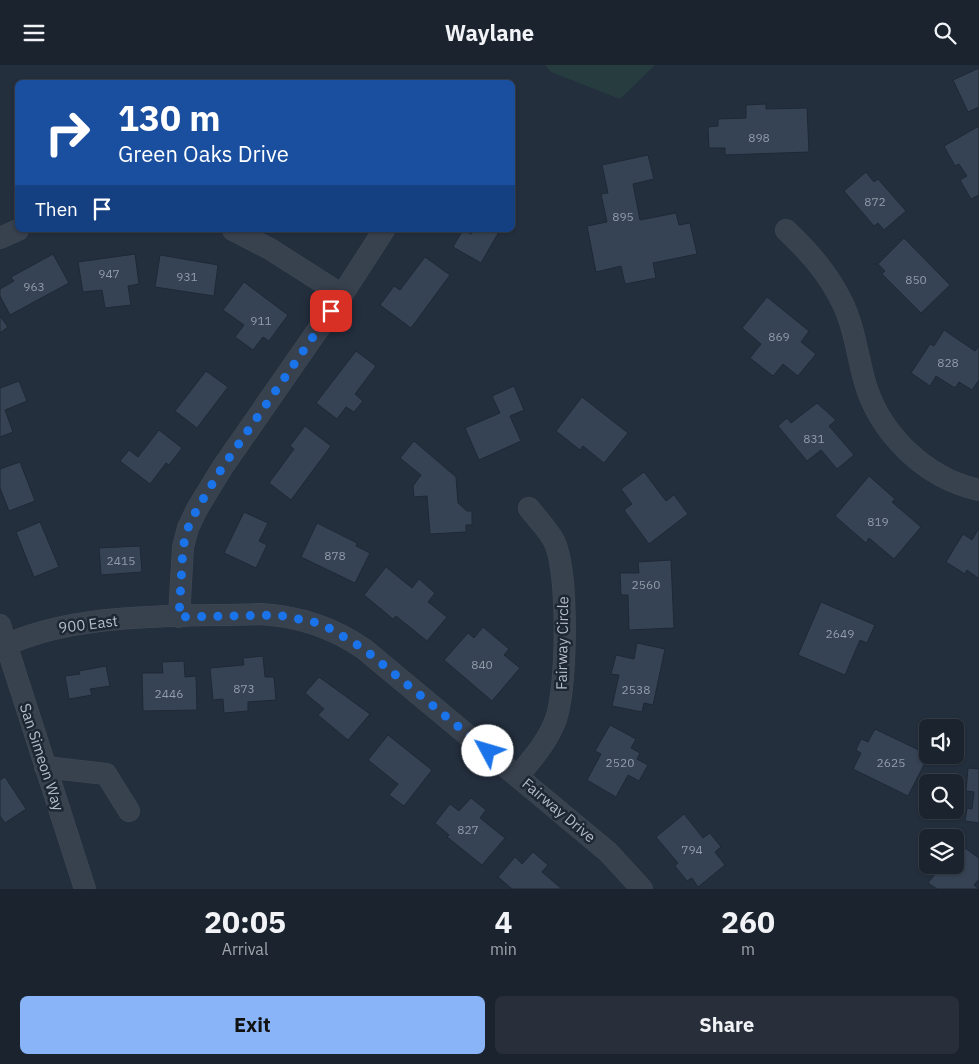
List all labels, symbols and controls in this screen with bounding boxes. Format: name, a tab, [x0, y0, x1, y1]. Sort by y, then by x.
text: Waylane	[445, 18, 534, 47]
icon: menu	[20, 19, 48, 47]
icon: search	[931, 19, 959, 47]
text: 130 m	[118, 95, 221, 141]
icon: right	[35, 100, 100, 165]
house number: 898	[748, 130, 770, 145]
text: Green Oaks Drive	[118, 139, 289, 168]
house number: 872	[864, 194, 886, 209]
icon: arrive	[88, 195, 116, 223]
text: Then	[35, 197, 78, 221]
house number: 895	[612, 209, 634, 224]
house number: 947	[98, 266, 120, 281]
house number: 931	[176, 269, 198, 284]
house number: 850	[905, 272, 927, 287]
house number: 963	[23, 279, 45, 294]
pin	[310, 290, 352, 332]
icon: arrive	[317, 297, 345, 325]
house number: 911	[250, 313, 272, 328]
house number: 869	[768, 329, 790, 344]
house number: 828	[937, 355, 959, 370]
house number: 831	[803, 431, 825, 446]
house number: 819	[867, 514, 889, 529]
house number: 878	[324, 548, 346, 563]
house number: 2415	[107, 553, 135, 568]
house number: 2560	[632, 577, 660, 592]
street label: Fairway Circle	[552, 596, 572, 690]
street label: 900 East	[57, 611, 119, 637]
house number: 2649	[826, 626, 854, 641]
house number: 840	[471, 657, 493, 672]
house number: 873	[233, 681, 255, 696]
house number: 2538	[622, 682, 650, 697]
house number: 2446	[155, 686, 183, 701]
street label: San Simeon Way	[16, 701, 68, 814]
map controls	[919, 719, 964, 874]
button: sound	[919, 719, 964, 764]
position arrow	[461, 724, 513, 776]
house number: 2520	[606, 755, 634, 770]
house number: 2625	[877, 755, 905, 770]
street label: Fairway Drive	[518, 774, 600, 846]
button: search	[919, 774, 964, 819]
house number: 827	[457, 822, 479, 837]
button: layers	[919, 829, 964, 874]
house number: 794	[681, 842, 703, 857]
text: 20:05	[204, 902, 286, 941]
text: 4	[494, 902, 512, 941]
text: 260	[721, 902, 775, 941]
text: Arrival	[222, 939, 268, 959]
text: min	[490, 939, 517, 959]
text: m	[741, 939, 755, 959]
button: Exit	[20, 996, 485, 1054]
button: Share	[495, 996, 959, 1054]

